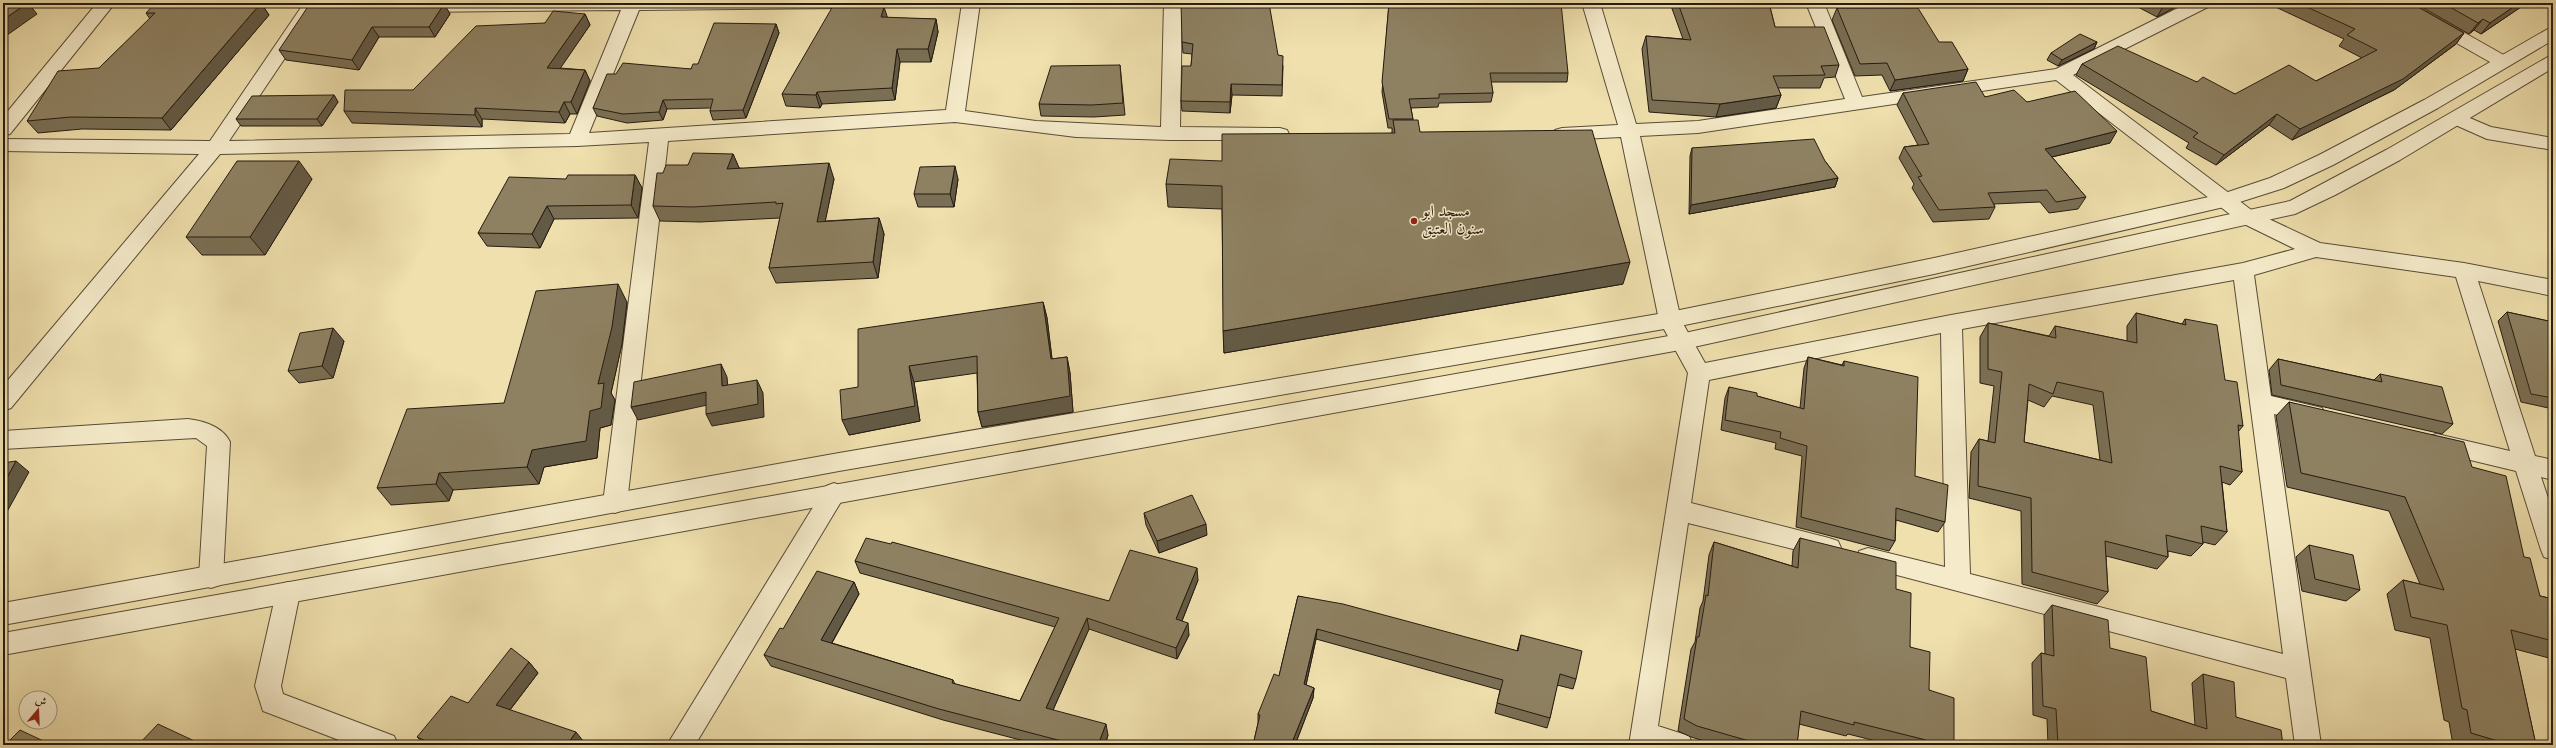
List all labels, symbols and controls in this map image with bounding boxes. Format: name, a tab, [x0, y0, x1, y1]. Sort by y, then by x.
place label: مسجد ابو سنون العتيق	[1420, 204, 1484, 239]
marker: مسجد ابو سنون العتيق	[1409, 216, 1419, 226]
north arrow	[18, 690, 58, 730]
text: ش	[34, 695, 48, 709]

